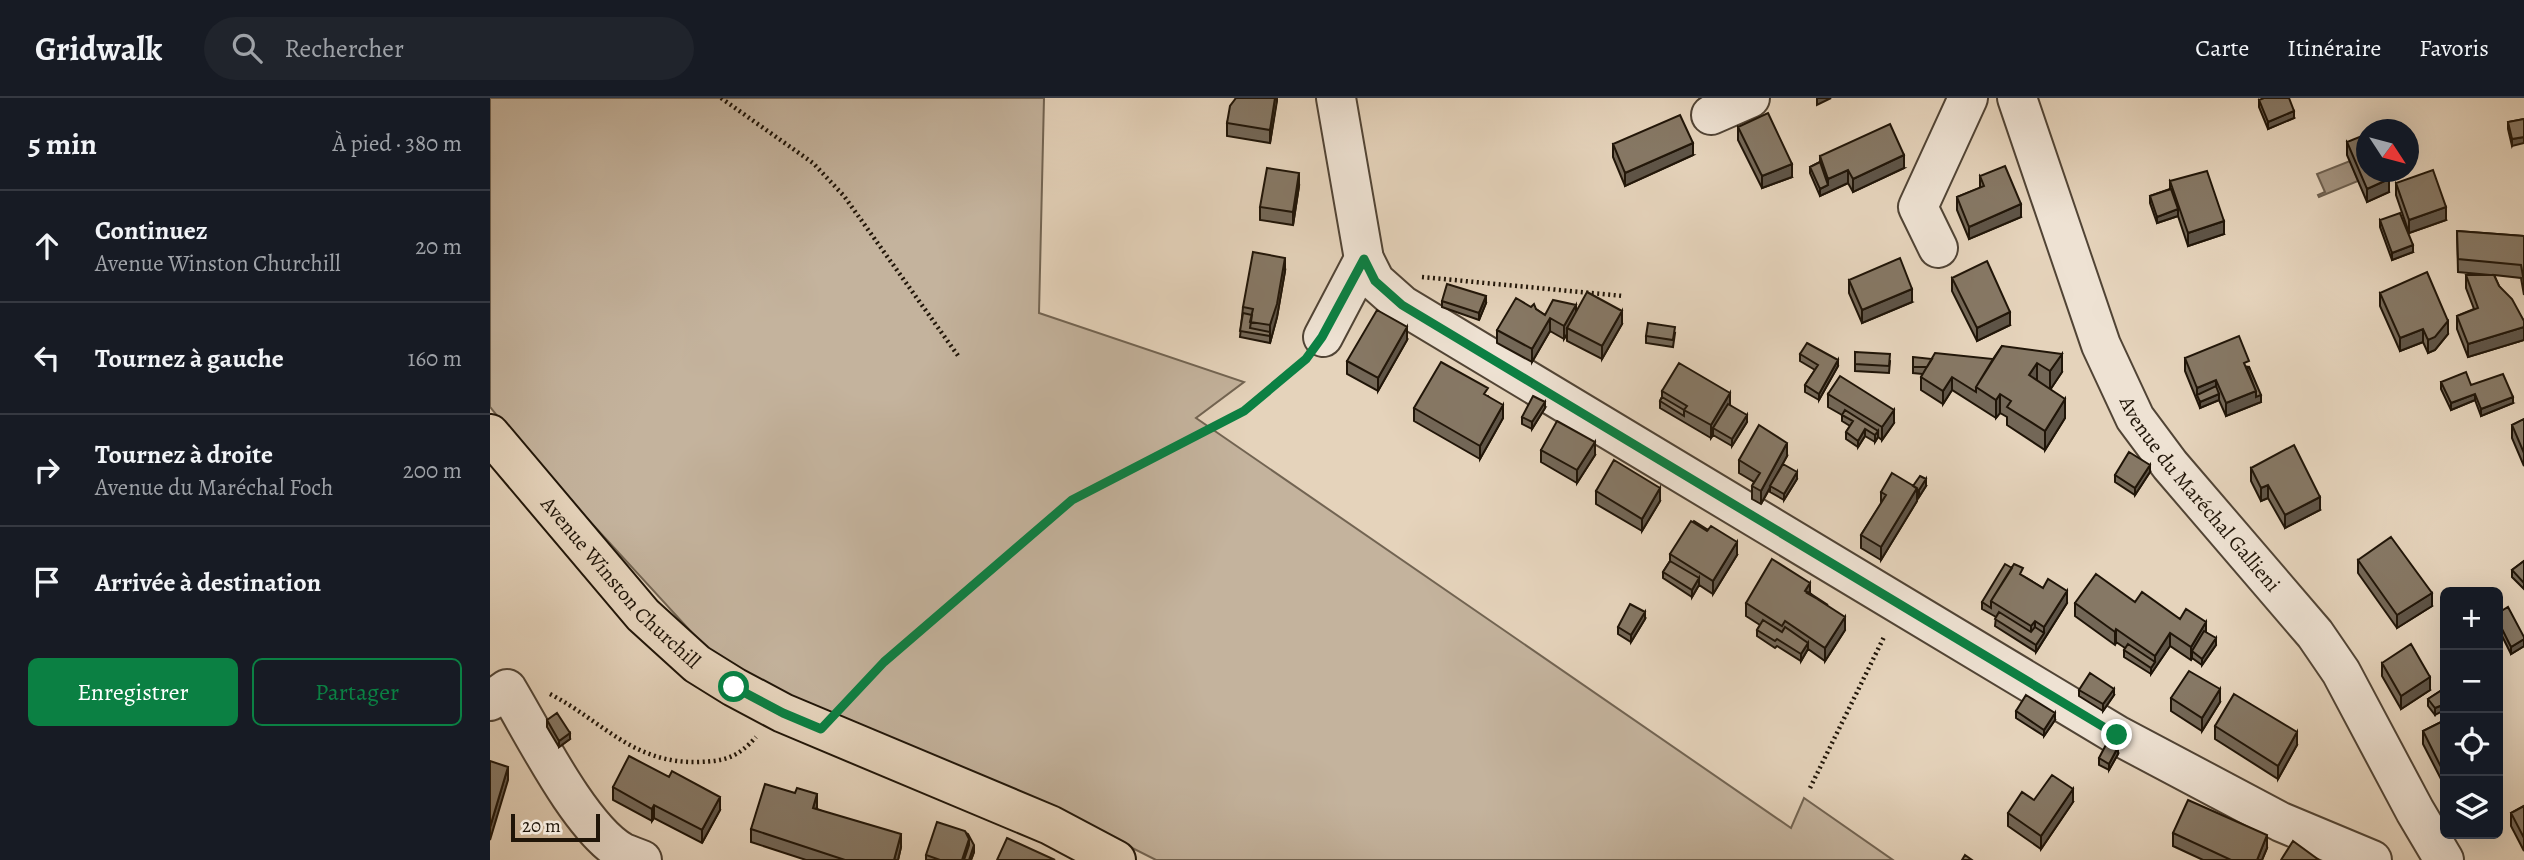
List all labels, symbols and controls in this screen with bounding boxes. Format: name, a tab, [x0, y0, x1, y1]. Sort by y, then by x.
search box	[204, 17, 694, 80]
text: Gridwalk	[35, 26, 162, 71]
icon: search	[228, 29, 266, 67]
text: Rechercher	[284, 31, 404, 66]
text: Carte	[2195, 32, 2249, 64]
text: Itinéraire	[2287, 32, 2381, 64]
text: Favoris	[2419, 32, 2489, 64]
north arrow	[2356, 119, 2419, 182]
text: 5 min	[28, 124, 97, 164]
text: À pied · 380 m	[332, 128, 462, 159]
text: Continuez	[95, 213, 208, 248]
icon: ahead	[28, 227, 66, 265]
text: 20 m	[415, 231, 462, 262]
text: Avenue Winston Churchill	[95, 248, 341, 279]
icon: left	[28, 339, 66, 377]
text: Tournez à gauche	[95, 341, 284, 376]
text: 160 m	[408, 343, 462, 374]
street label: Avenue du Maréchal Gallieni	[2112, 391, 2287, 598]
text: Tournez à droite	[95, 437, 273, 472]
icon: right	[28, 451, 66, 489]
text: 200 m	[403, 455, 462, 486]
text: Avenue du Maréchal Foch	[95, 472, 333, 503]
street label: Avenue Winston Churchill	[534, 490, 707, 675]
icon: arrive	[28, 563, 66, 601]
text: Arrivée à destination	[95, 565, 321, 600]
map controls	[2440, 587, 2503, 839]
button: +	[2440, 587, 2503, 650]
button: −	[2440, 650, 2503, 713]
button: Enregistrer	[28, 658, 238, 726]
button: Partager	[252, 658, 462, 726]
route start	[718, 671, 749, 702]
button: locate	[2440, 713, 2503, 776]
route end	[2101, 719, 2132, 750]
button: layers	[2440, 776, 2503, 839]
scale bar	[511, 811, 600, 843]
text: 20 m	[522, 813, 561, 839]

